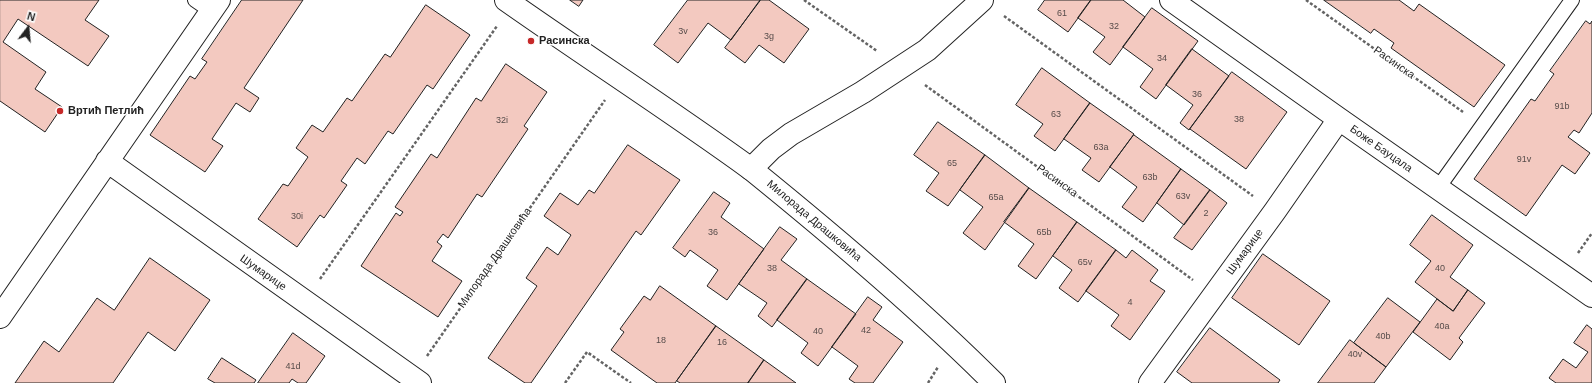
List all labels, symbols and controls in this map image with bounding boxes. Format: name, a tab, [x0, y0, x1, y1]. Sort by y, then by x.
north arrow	[8, 8, 48, 48]
house number: 61	[1057, 9, 1067, 19]
text: N	[26, 10, 37, 23]
house number: 32	[1109, 22, 1119, 32]
house number: 3v	[678, 27, 688, 37]
house number: 3g	[764, 32, 774, 42]
place label: Расинска	[539, 34, 590, 48]
marker: Расинска	[526, 36, 536, 46]
street label: Расинска	[1371, 44, 1417, 82]
house number: 34	[1157, 54, 1167, 64]
house number: 36	[1192, 90, 1202, 100]
house number: 91b	[1554, 102, 1570, 112]
place label: Вртић Петлић	[68, 104, 144, 118]
marker: Вртић Петлић	[55, 106, 65, 116]
house number: 63	[1051, 110, 1061, 120]
house number: 38	[1234, 115, 1244, 125]
house number: 32i	[496, 116, 508, 126]
street label: Боже Бауцала	[1347, 123, 1415, 175]
house number: 63a	[1093, 143, 1109, 153]
house number: 91v	[1517, 155, 1531, 165]
house number: 65	[947, 159, 957, 169]
street label: Расинска	[1034, 162, 1080, 200]
house number: 63b	[1142, 173, 1158, 183]
street label: Милорада Драшковића	[764, 178, 864, 264]
house number: 63v	[1176, 192, 1190, 202]
house number: 65a	[988, 193, 1004, 203]
street label: Милорада Драшковића	[455, 205, 535, 311]
house number: 2	[1203, 209, 1209, 219]
house number: 30i	[291, 212, 303, 222]
street label: Шумарице	[1224, 226, 1266, 278]
house number: 36	[708, 228, 718, 238]
house number: 65b	[1036, 228, 1052, 238]
street label: Шумарице	[237, 252, 289, 294]
house number: 65v	[1078, 258, 1092, 268]
house number: 38	[767, 264, 777, 274]
house number: 40	[1435, 264, 1445, 274]
house number: 4	[1127, 298, 1133, 308]
house number: 40a	[1434, 322, 1450, 332]
house number: 42	[861, 326, 871, 336]
house number: 40	[813, 327, 823, 337]
house number: 40b	[1375, 332, 1391, 342]
house number: 18	[656, 336, 666, 346]
house number: 16	[717, 338, 727, 348]
house number: 40v	[1348, 350, 1362, 360]
house number: 41d	[285, 362, 301, 372]

